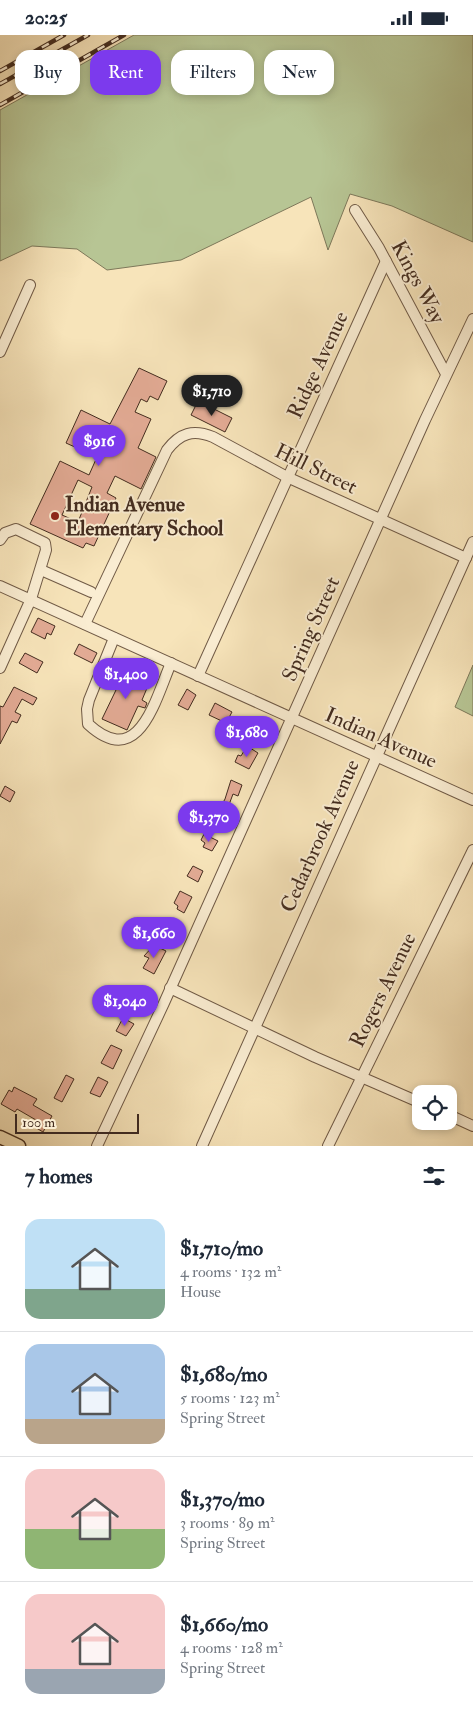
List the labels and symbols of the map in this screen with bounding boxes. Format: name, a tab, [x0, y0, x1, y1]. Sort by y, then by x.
street label: Kings Way	[385, 236, 451, 329]
street label: Ridge Avenue	[281, 307, 355, 423]
pin: $1,710	[171, 375, 253, 417]
pin: $916	[69, 425, 129, 467]
street label: Hill Street	[270, 437, 362, 501]
place label: Indian Avenue Elementary School	[65, 491, 224, 542]
marker: Indian Avenue Elementary School	[49, 510, 61, 522]
street label: Spring Street	[276, 572, 346, 686]
pin: $1,400	[85, 657, 167, 700]
street label: Indian Avenue	[321, 701, 441, 775]
pin: $1,680	[206, 715, 288, 758]
street label: Cedarbrook Avenue	[274, 755, 366, 917]
pin: $1,370	[168, 801, 250, 843]
pin: $1,660	[113, 917, 195, 959]
street label: Rogers Avenue	[344, 928, 422, 1052]
pin: $1,040	[84, 985, 166, 1027]
scale bar	[15, 1111, 139, 1134]

